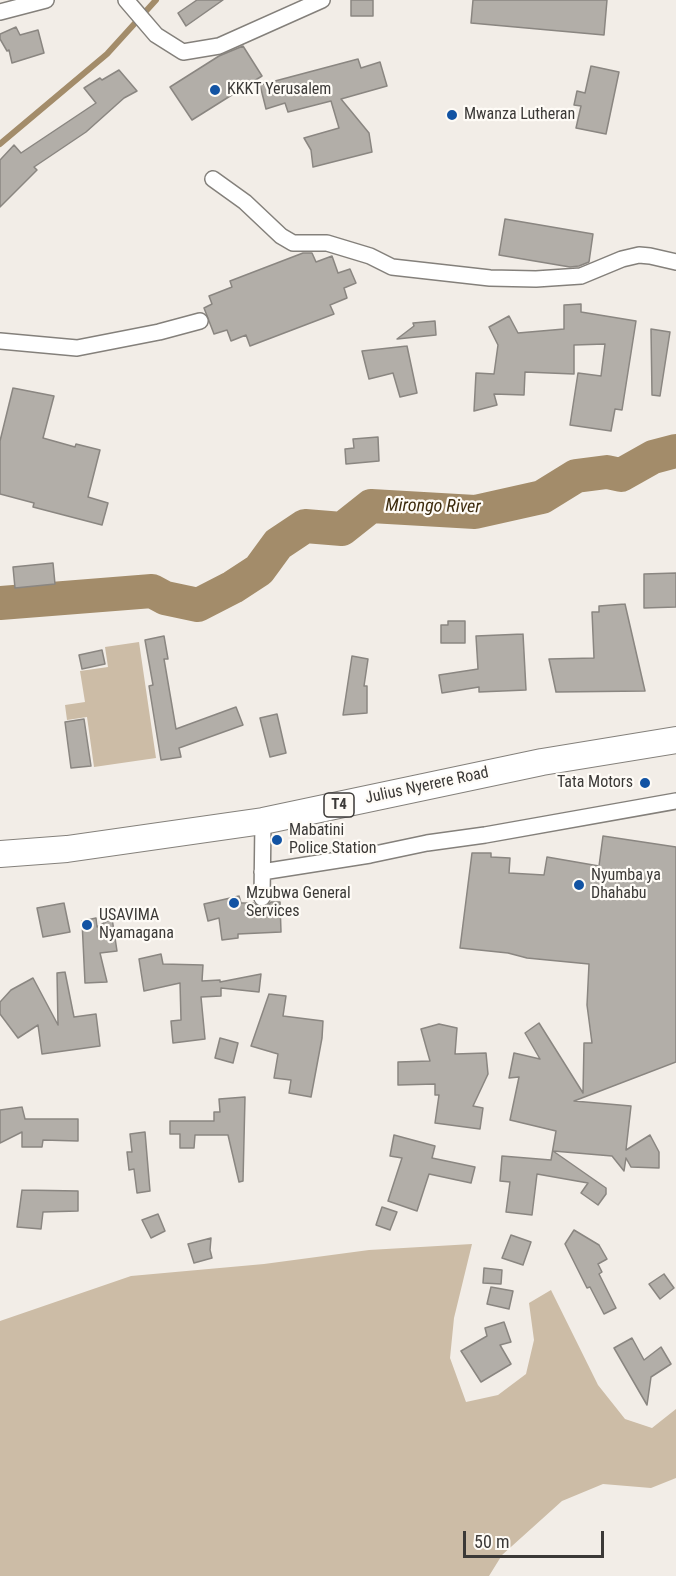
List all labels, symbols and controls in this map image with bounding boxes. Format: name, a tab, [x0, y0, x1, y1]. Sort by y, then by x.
place label: KKKT Yerusalem	[227, 80, 331, 100]
marker: KKKT Yerusalem	[208, 83, 222, 97]
place label: Mwanza Lutheran	[464, 105, 575, 125]
marker: Mwanza Lutheran	[445, 108, 459, 122]
water label: Mirongo River	[385, 495, 481, 519]
street label: Julius Nyerere Road	[364, 764, 490, 808]
place label: Tata Motors	[557, 773, 633, 793]
marker: Tata Motors	[638, 776, 652, 790]
road number: T4	[324, 793, 354, 817]
place label: Mabatini Police Station	[289, 821, 377, 859]
marker: Mabatini Police Station	[270, 833, 284, 847]
place label: Nyumba ya Dhahabu	[591, 866, 661, 904]
marker: Nyumba ya Dhahabu	[572, 878, 586, 892]
place label: Mzubwa General Services	[246, 884, 351, 922]
marker: Mzubwa General Services	[227, 896, 241, 910]
place label: USAVIMA Nyamagana	[99, 906, 174, 944]
marker: USAVIMA Nyamagana	[80, 918, 94, 932]
scale bar	[466, 1519, 607, 1557]
text: 50 m	[474, 1531, 509, 1552]

